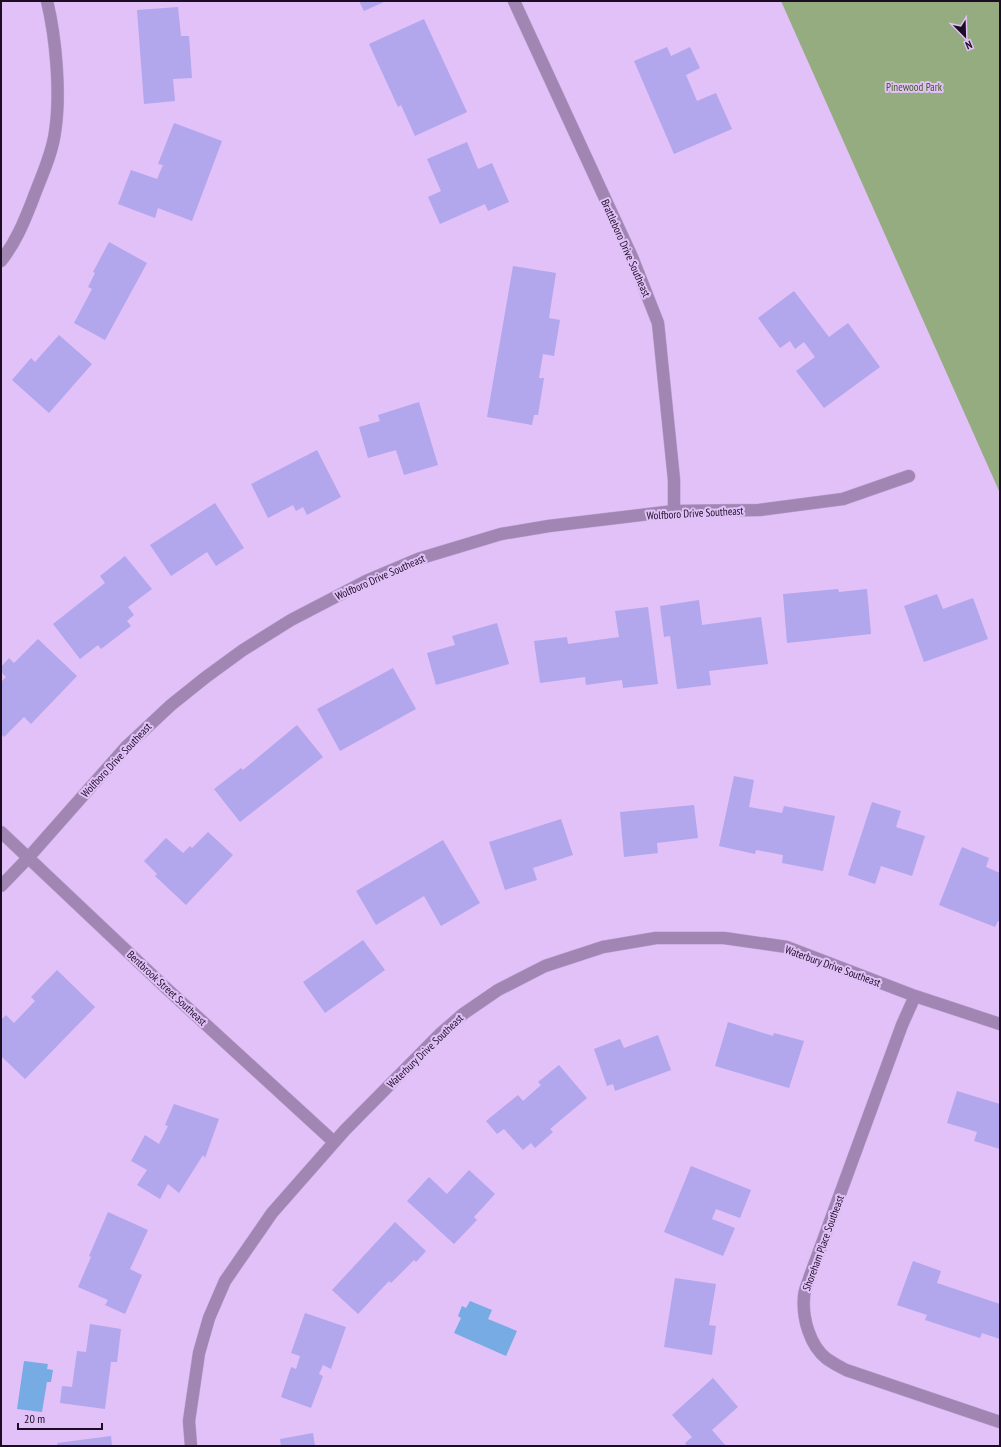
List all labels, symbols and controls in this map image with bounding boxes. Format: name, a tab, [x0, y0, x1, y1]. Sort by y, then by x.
north arrow	[945, 16, 985, 56]
text: N	[963, 38, 974, 53]
park label: Pinewood Park	[886, 80, 943, 94]
street label: Brattleboro Drive Southeast	[598, 197, 654, 299]
street label: Wolfboro Drive Southeast	[646, 503, 744, 523]
street label: Wolfboro Drive Southeast	[333, 551, 427, 603]
street label: Wolfboro Drive Southeast	[78, 720, 154, 800]
street label: Waterbury Drive Southeast	[783, 942, 883, 990]
street label: Bentbrook Street Southeast	[124, 947, 210, 1029]
street label: Waterbury Drive Southeast	[384, 1011, 466, 1091]
street label: Shoreham Place Southeast	[799, 1193, 847, 1293]
scale bar	[18, 1405, 102, 1431]
text: 20 m	[24, 1411, 45, 1426]

